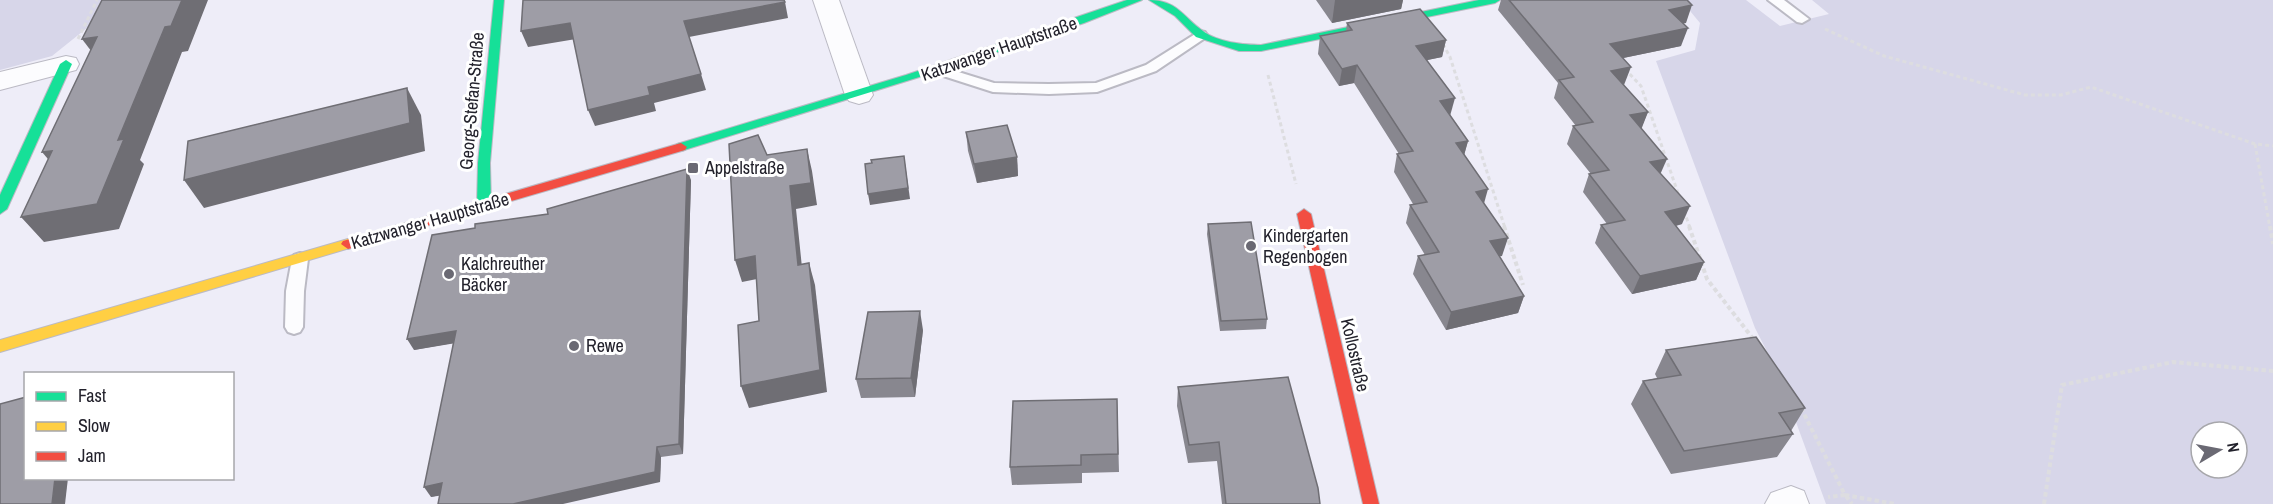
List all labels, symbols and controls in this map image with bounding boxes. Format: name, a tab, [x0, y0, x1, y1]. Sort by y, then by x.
street label: Katzwanger Hauptstraße	[918, 10, 1080, 87]
street label: Georg-Stefan-Straße	[453, 31, 490, 171]
place label: Appelstraße	[704, 155, 785, 180]
marker: Appelstraße	[686, 161, 700, 175]
street label: Katzwanger Hauptstraße	[348, 186, 512, 255]
place label: Kindergarten Regenbogen	[1263, 223, 1348, 269]
marker: Kindergarten Regenbogen	[1244, 239, 1258, 253]
place label: Kalchreuther Bäcker	[461, 251, 545, 297]
marker: Kalchreuther Bäcker	[442, 267, 456, 281]
street label: Kollostraße	[1335, 316, 1376, 394]
place label: Rewe	[586, 333, 624, 358]
marker: Rewe	[567, 339, 581, 353]
legend	[24, 372, 234, 480]
text: Fast	[78, 383, 106, 408]
text: Slow	[78, 413, 110, 438]
north arrow	[2189, 420, 2249, 480]
text: N	[2222, 441, 2245, 454]
text: Jam	[78, 443, 106, 468]

